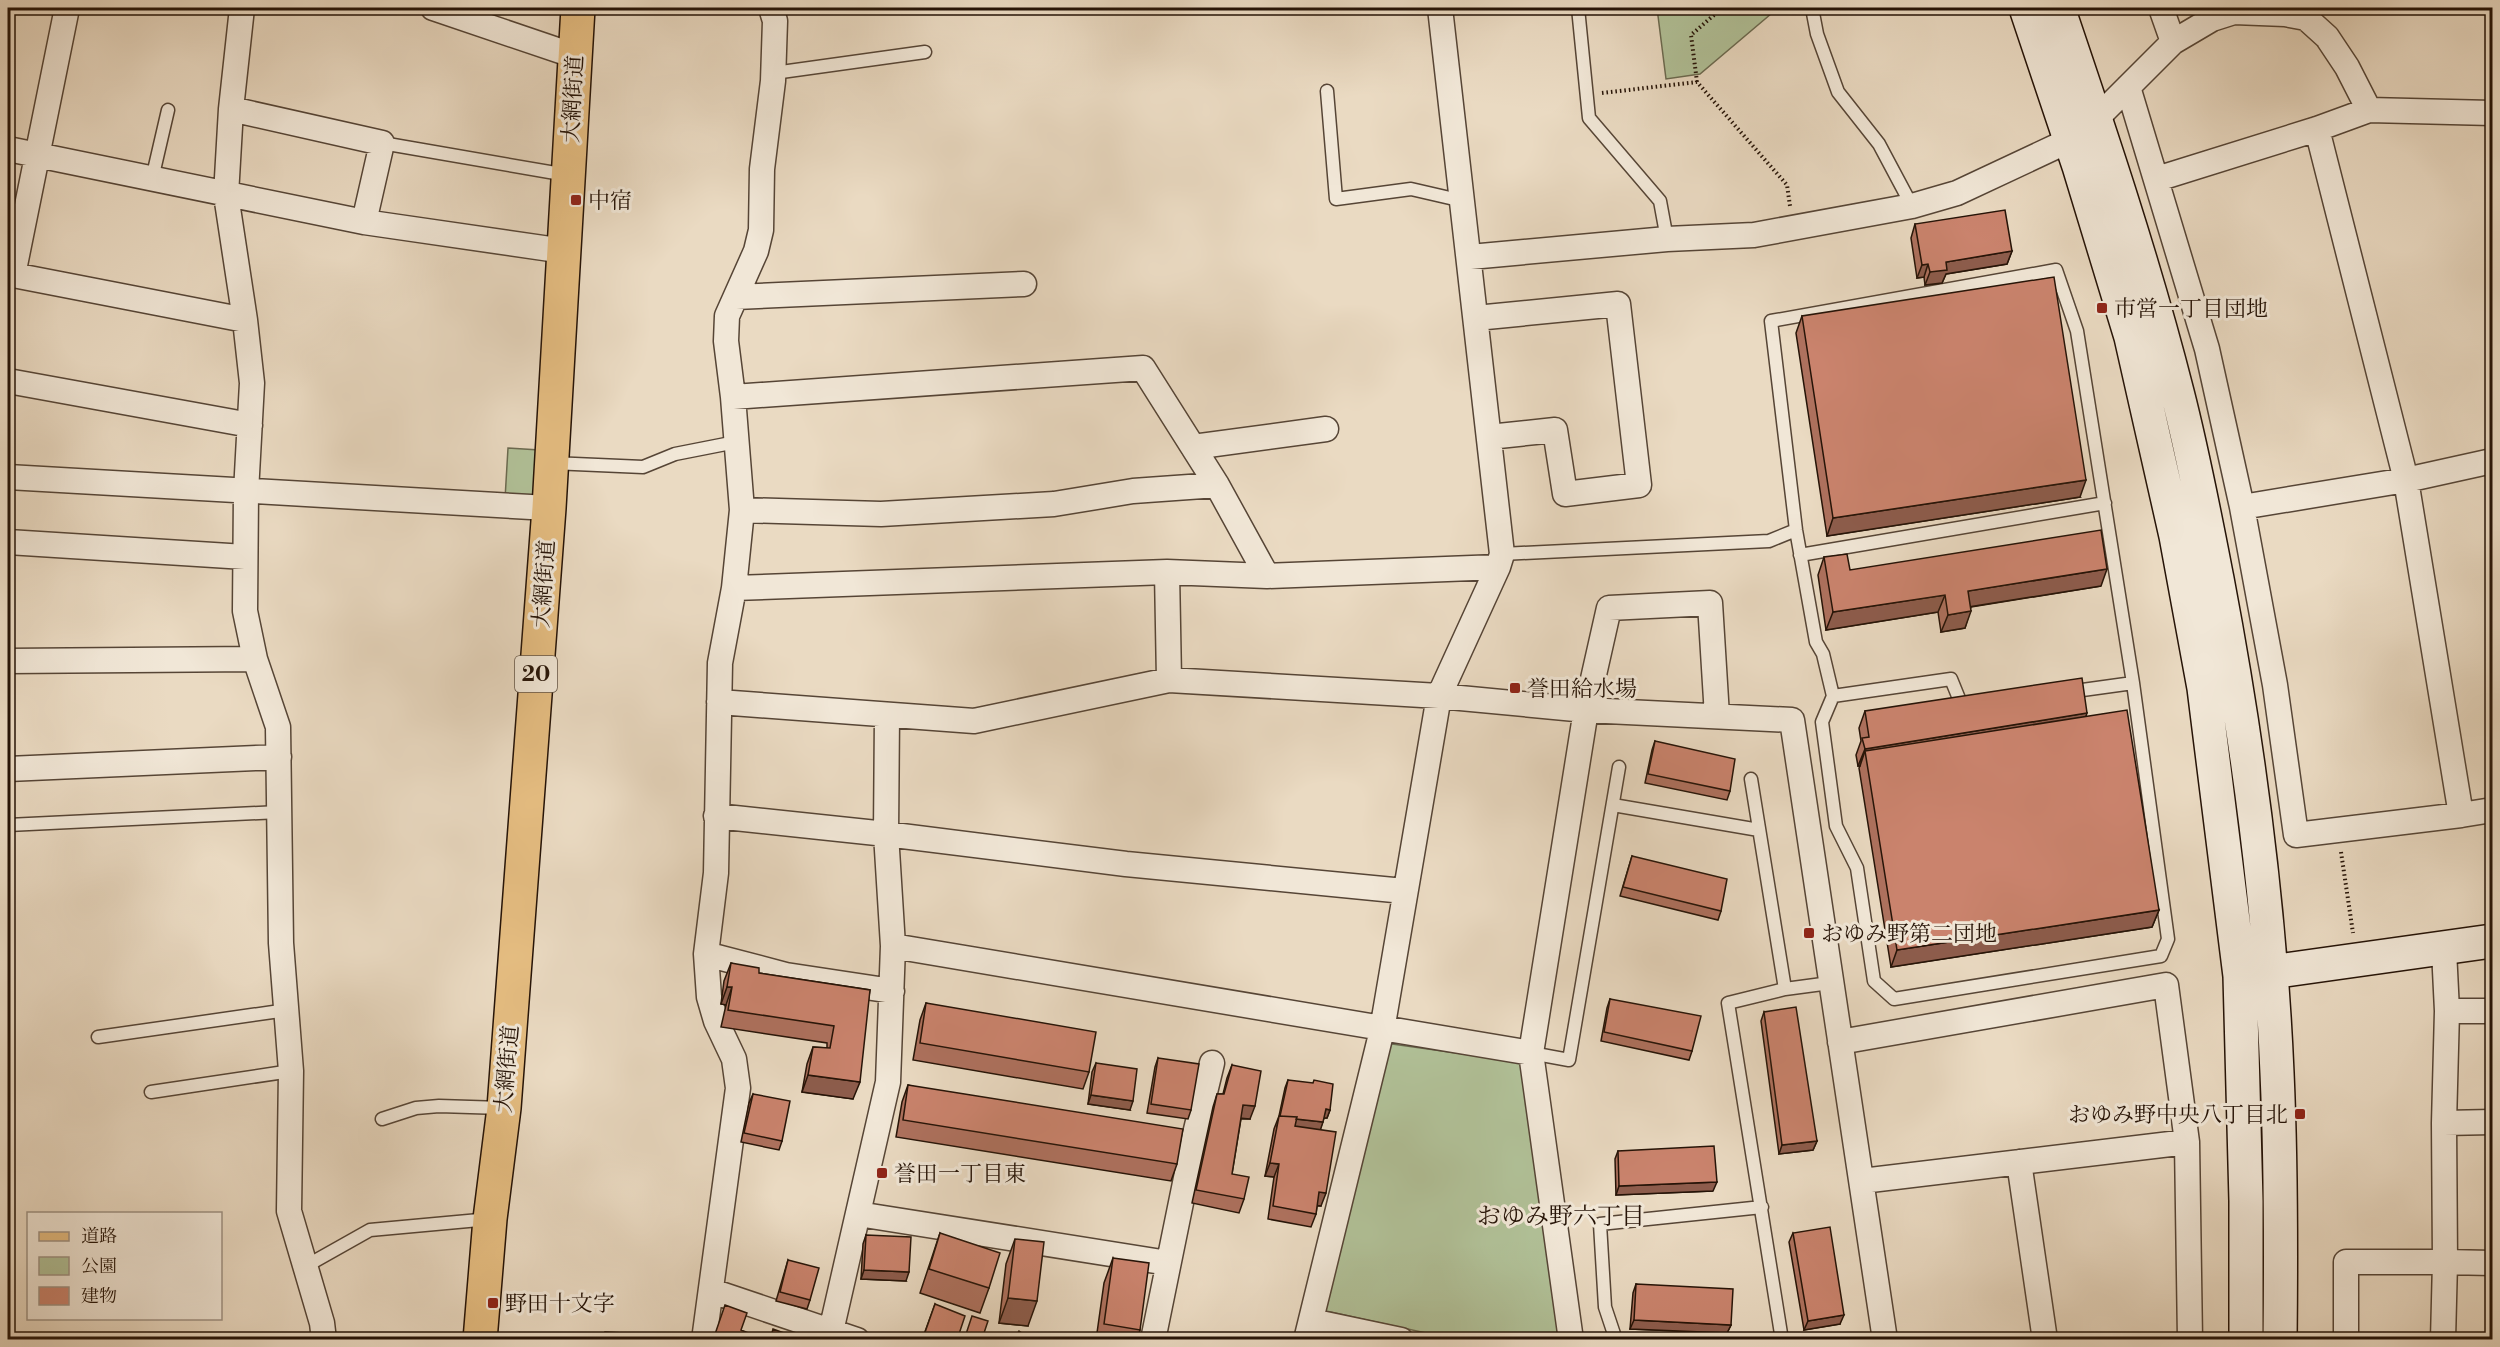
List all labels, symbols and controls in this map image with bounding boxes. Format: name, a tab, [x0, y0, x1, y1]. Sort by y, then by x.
street label: 大網街道	[558, 54, 589, 144]
place label: 中宿	[588, 188, 632, 215]
marker: 中宿	[569, 193, 583, 207]
place label: 市営一丁目団地	[2114, 296, 2268, 323]
marker: 市営一丁目団地	[2095, 301, 2109, 315]
street label: 大網街道	[528, 539, 561, 629]
road number: 20	[515, 656, 557, 692]
place label: 誉田給水場	[1527, 676, 1637, 703]
marker: 誉田給水場	[1508, 681, 1522, 695]
place label: おゆみ野第二団地	[1821, 921, 1997, 948]
marker: おゆみ野第二団地	[1802, 926, 1816, 940]
street label: 大網街道	[490, 1024, 525, 1114]
place label: おゆみ野中央八丁目北	[2068, 1102, 2288, 1129]
marker: おゆみ野中央八丁目北	[2293, 1107, 2307, 1121]
place label: 誉田一丁目東	[894, 1161, 1026, 1188]
marker: 誉田一丁目東	[875, 1166, 889, 1180]
district label: おゆみ野六丁目	[1477, 1202, 1645, 1232]
legend	[27, 1212, 222, 1320]
text: 道路	[81, 1225, 117, 1248]
text: 公園	[81, 1255, 117, 1278]
text: 建物	[81, 1285, 117, 1308]
place label: 野田十文字	[505, 1291, 615, 1318]
marker: 野田十文字	[486, 1296, 500, 1310]

